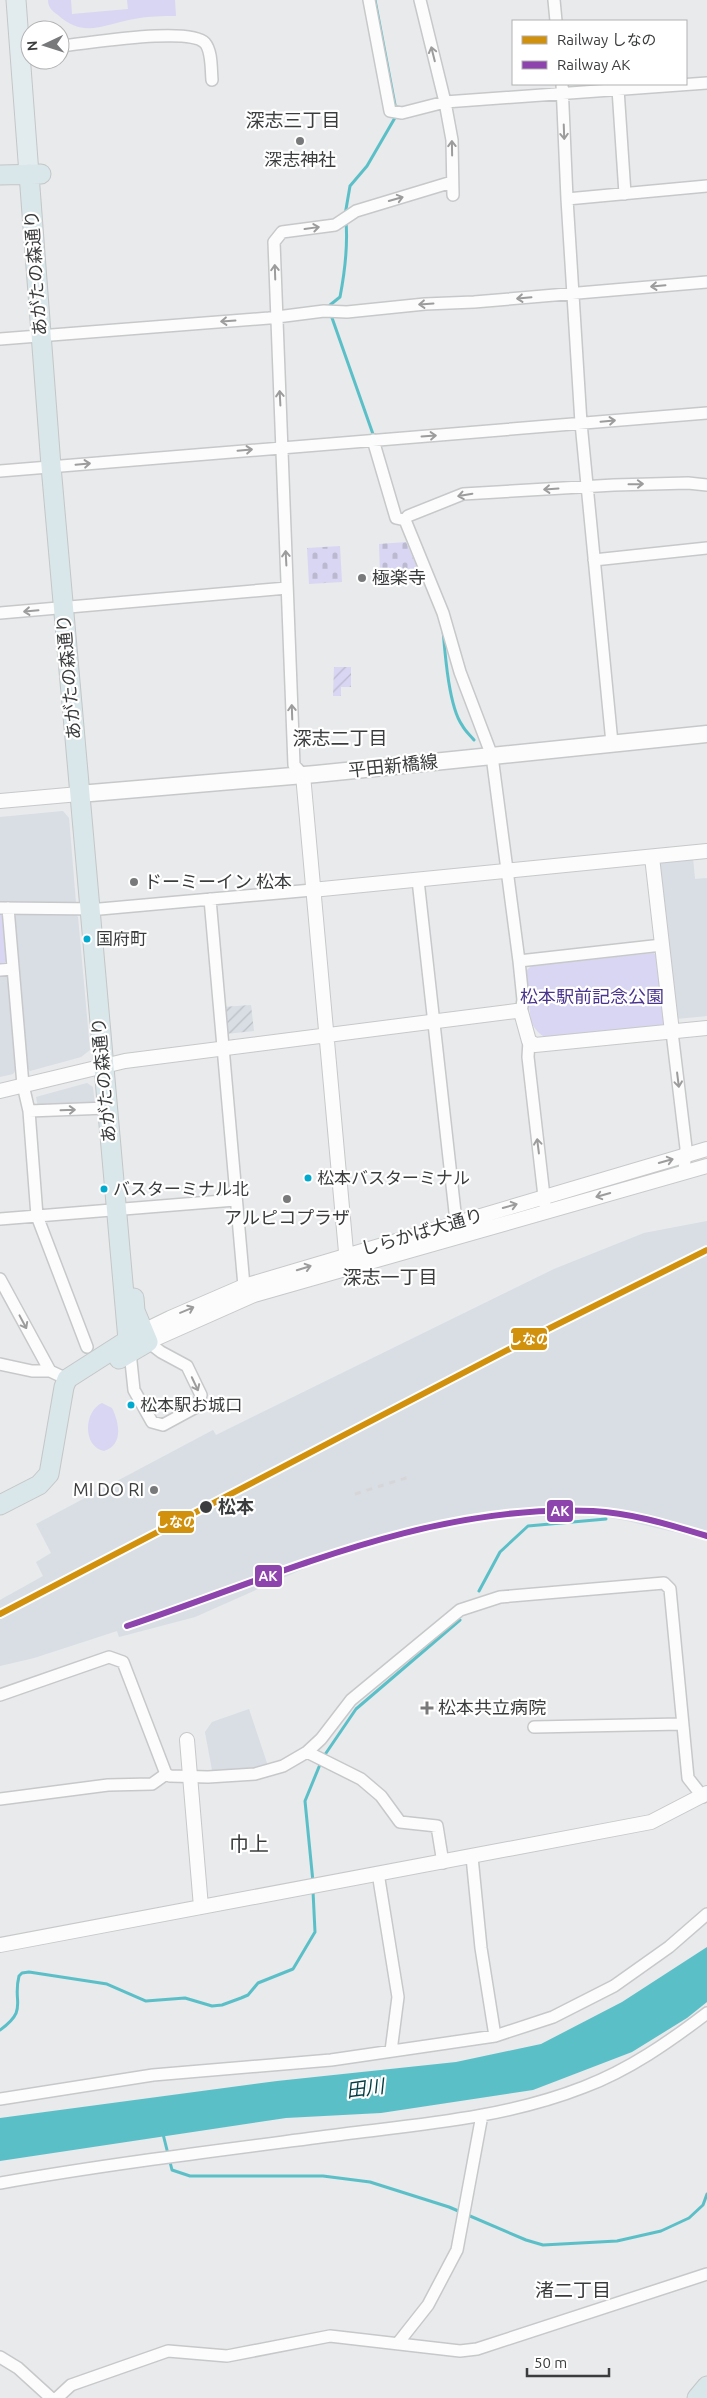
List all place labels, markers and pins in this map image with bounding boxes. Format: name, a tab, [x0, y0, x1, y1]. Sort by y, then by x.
marker: 深志神社	[294, 135, 306, 147]
place label: 深志神社	[264, 149, 336, 169]
place label: 極楽寺	[372, 567, 426, 587]
marker: 極楽寺	[356, 572, 368, 584]
place label: ドーミーイン 松本	[144, 871, 292, 891]
marker: ドーミーイン 松本	[128, 876, 140, 888]
place label: 国府町	[96, 929, 147, 948]
marker: 国府町	[82, 934, 92, 944]
place label: 松本バスターミナル	[317, 1168, 470, 1187]
marker: 松本バスターミナル	[303, 1173, 313, 1183]
place label: バスターミナル北	[113, 1179, 249, 1198]
marker: バスターミナル北	[99, 1184, 109, 1194]
marker: アルピコプラザ	[281, 1193, 293, 1205]
place label: アルピコプラザ	[224, 1207, 350, 1227]
place label: 松本駅お城口	[140, 1395, 242, 1414]
marker: 松本駅お城口	[126, 1400, 136, 1410]
place label: MI DO RI	[73, 1479, 144, 1499]
marker: MI DO RI	[148, 1484, 160, 1496]
place label: 松本	[218, 1496, 254, 1516]
marker: 松本	[198, 1499, 214, 1515]
place label: 松本共立病院	[438, 1697, 546, 1717]
marker: 松本共立病院	[420, 1701, 434, 1715]

